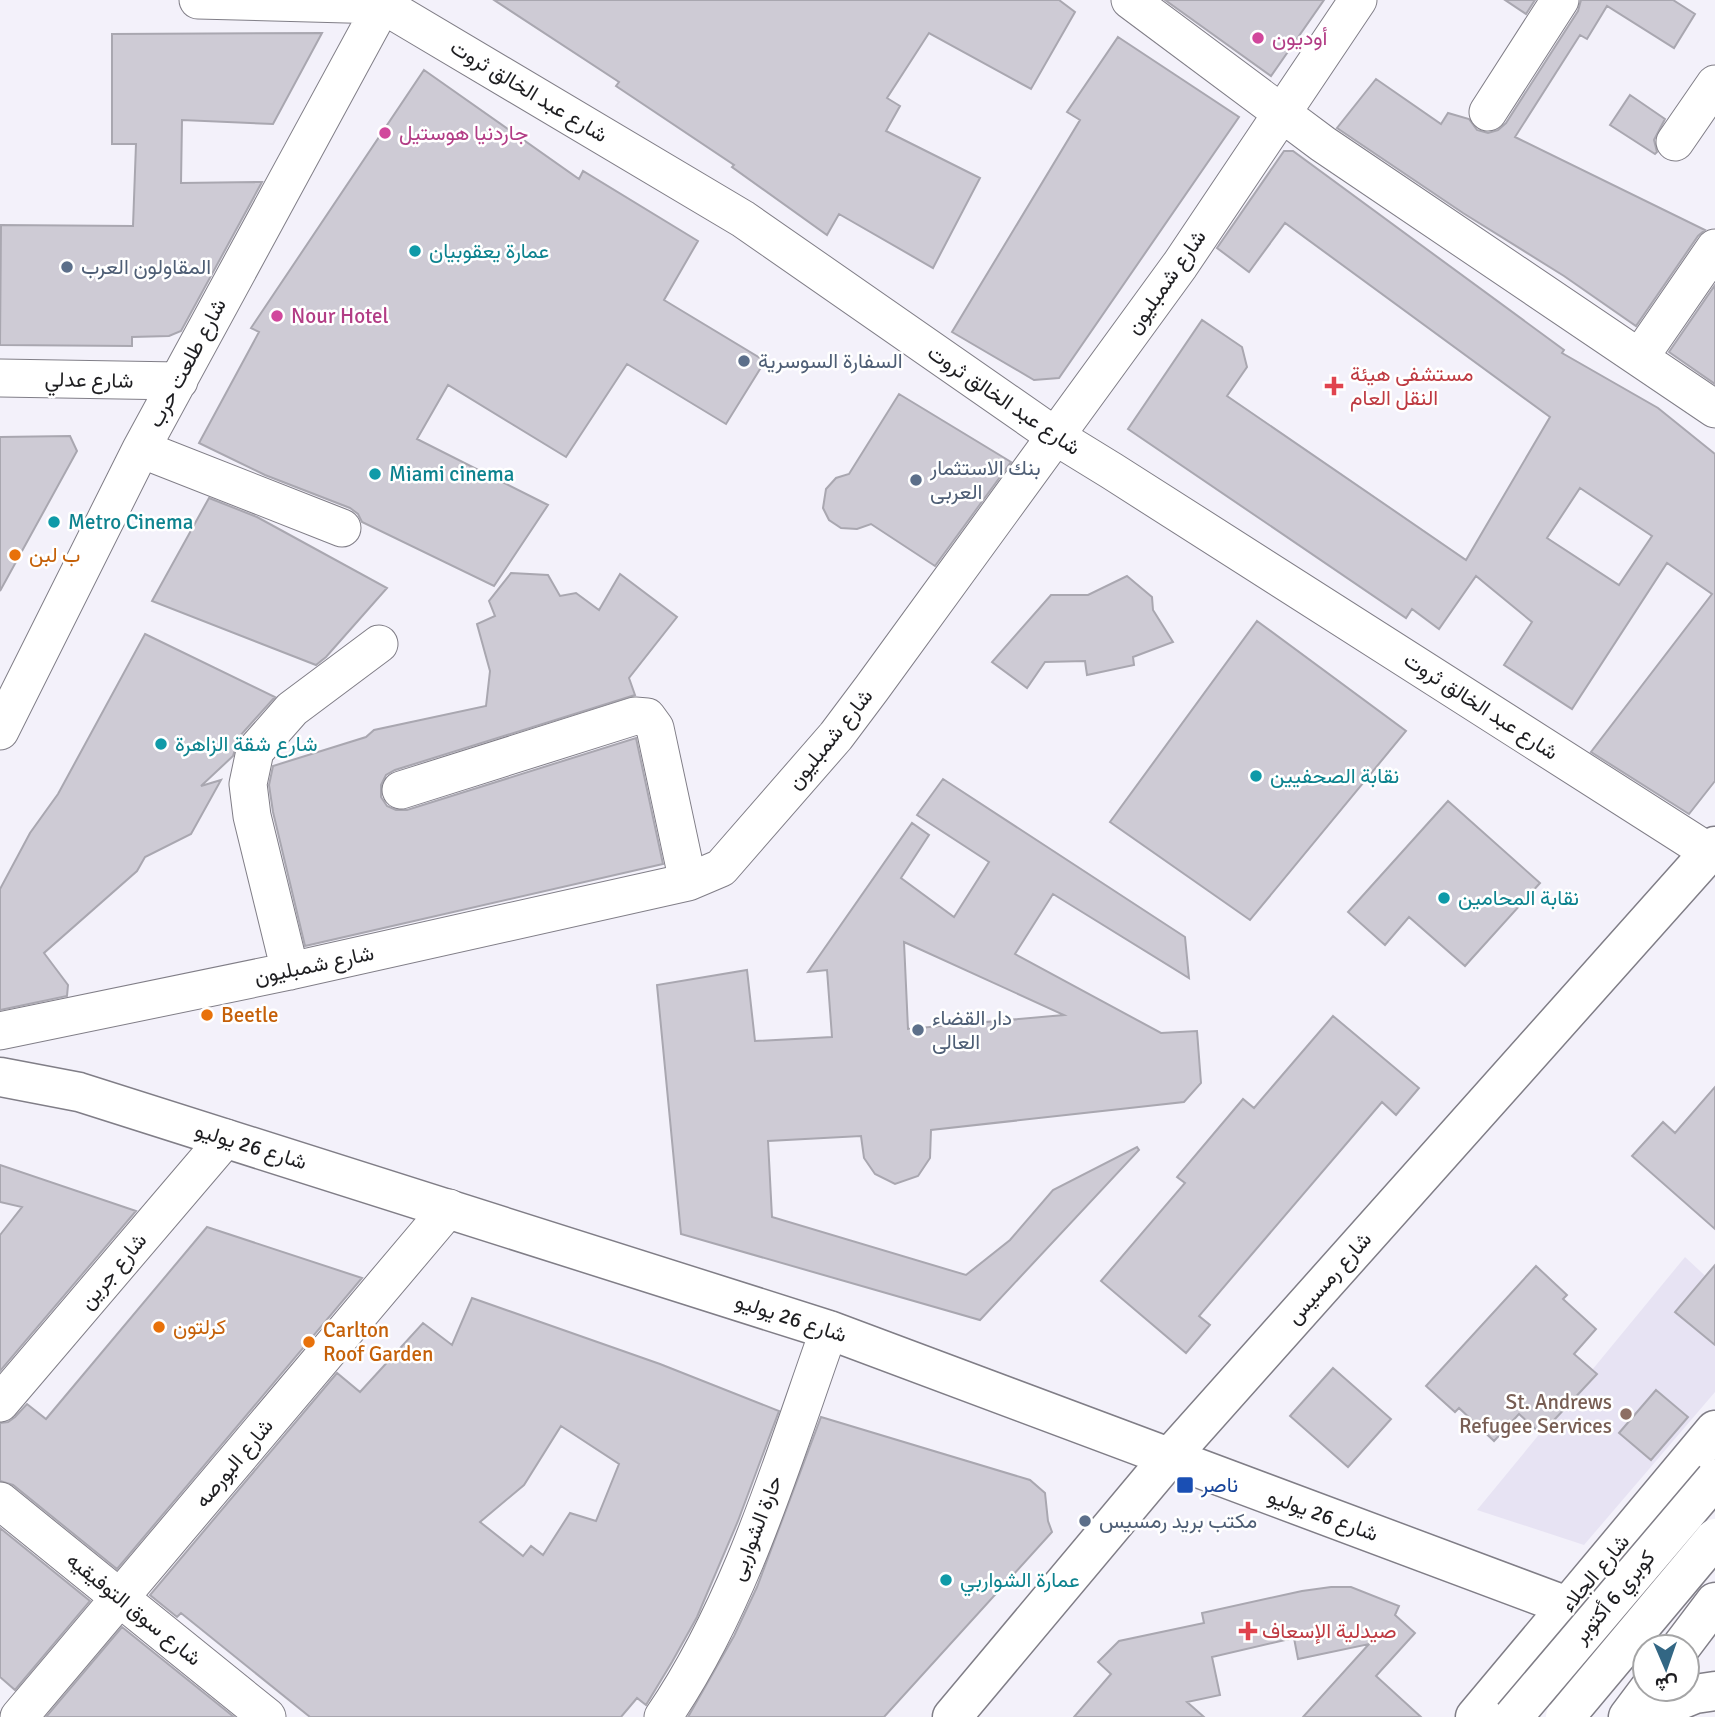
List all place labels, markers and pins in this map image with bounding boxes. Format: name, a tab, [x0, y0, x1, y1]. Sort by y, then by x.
place label: أوديون	[1272, 25, 1328, 51]
marker: أوديون	[1250, 30, 1266, 46]
place label: جاردنيا هوستيل	[399, 120, 528, 146]
marker: جاردنيا هوستيل	[377, 125, 393, 141]
place label: عمارة يعقوبيان	[429, 238, 549, 264]
marker: عمارة يعقوبيان	[407, 243, 423, 259]
place label: المقاولون العرب	[81, 254, 211, 280]
marker: المقاولون العرب	[59, 259, 75, 275]
place label: Nour Hotel	[291, 303, 389, 329]
marker: Nour Hotel	[269, 308, 285, 324]
place label: السفارة السوسرية	[758, 348, 903, 374]
marker: السفارة السوسرية	[736, 353, 752, 369]
place label: مستشفى هيئة النقل العام	[1350, 361, 1474, 412]
marker: مستشفى هيئة النقل العام	[1324, 376, 1344, 396]
place label: بنك الاستثمار العربى	[929, 455, 1041, 505]
place label: Miami cinema	[389, 461, 515, 487]
marker: Miami cinema	[367, 466, 383, 482]
marker: بنك الاستثمار العربى	[908, 472, 924, 488]
place label: Metro Cinema	[68, 509, 193, 535]
marker: Metro Cinema	[46, 514, 62, 530]
place label: ب لبن	[29, 542, 80, 568]
marker: ب لبن	[7, 547, 23, 563]
place label: شارع شقة الزاهرة	[175, 731, 318, 758]
marker: شارع شقة الزاهرة	[153, 736, 169, 752]
place label: نقابة الصحفيين	[1270, 763, 1399, 789]
marker: نقابة الصحفيين	[1248, 768, 1264, 784]
place label: نقابة المحامين	[1458, 885, 1579, 911]
marker: نقابة المحامين	[1436, 890, 1452, 906]
place label: Beetle	[221, 1002, 279, 1028]
place label: دار القضاء العالى	[932, 1005, 1012, 1055]
marker: Beetle	[199, 1007, 215, 1023]
marker: دار القضاء العالى	[910, 1022, 926, 1038]
place label: كرلتون	[173, 1314, 226, 1340]
place label: Carlton Roof Garden	[323, 1317, 433, 1367]
marker: كرلتون	[151, 1319, 167, 1335]
marker: Carlton Roof Garden	[301, 1334, 317, 1350]
place label: St. Andrews Refugee Services	[1459, 1389, 1612, 1439]
marker: St. Andrews Refugee Services	[1618, 1406, 1634, 1422]
place label: ناصر	[1200, 1472, 1238, 1498]
marker: ناصر	[1175, 1475, 1195, 1495]
place label: مكتب بريد رمسيس	[1099, 1508, 1257, 1534]
marker: مكتب بريد رمسيس	[1077, 1513, 1093, 1529]
place label: عمارة الشواربي	[960, 1567, 1080, 1597]
marker: عمارة الشواربي	[938, 1572, 954, 1588]
place label: صيدلية الإسعاف	[1262, 1618, 1397, 1645]
marker: صيدلية الإسعاف	[1240, 1623, 1256, 1639]

